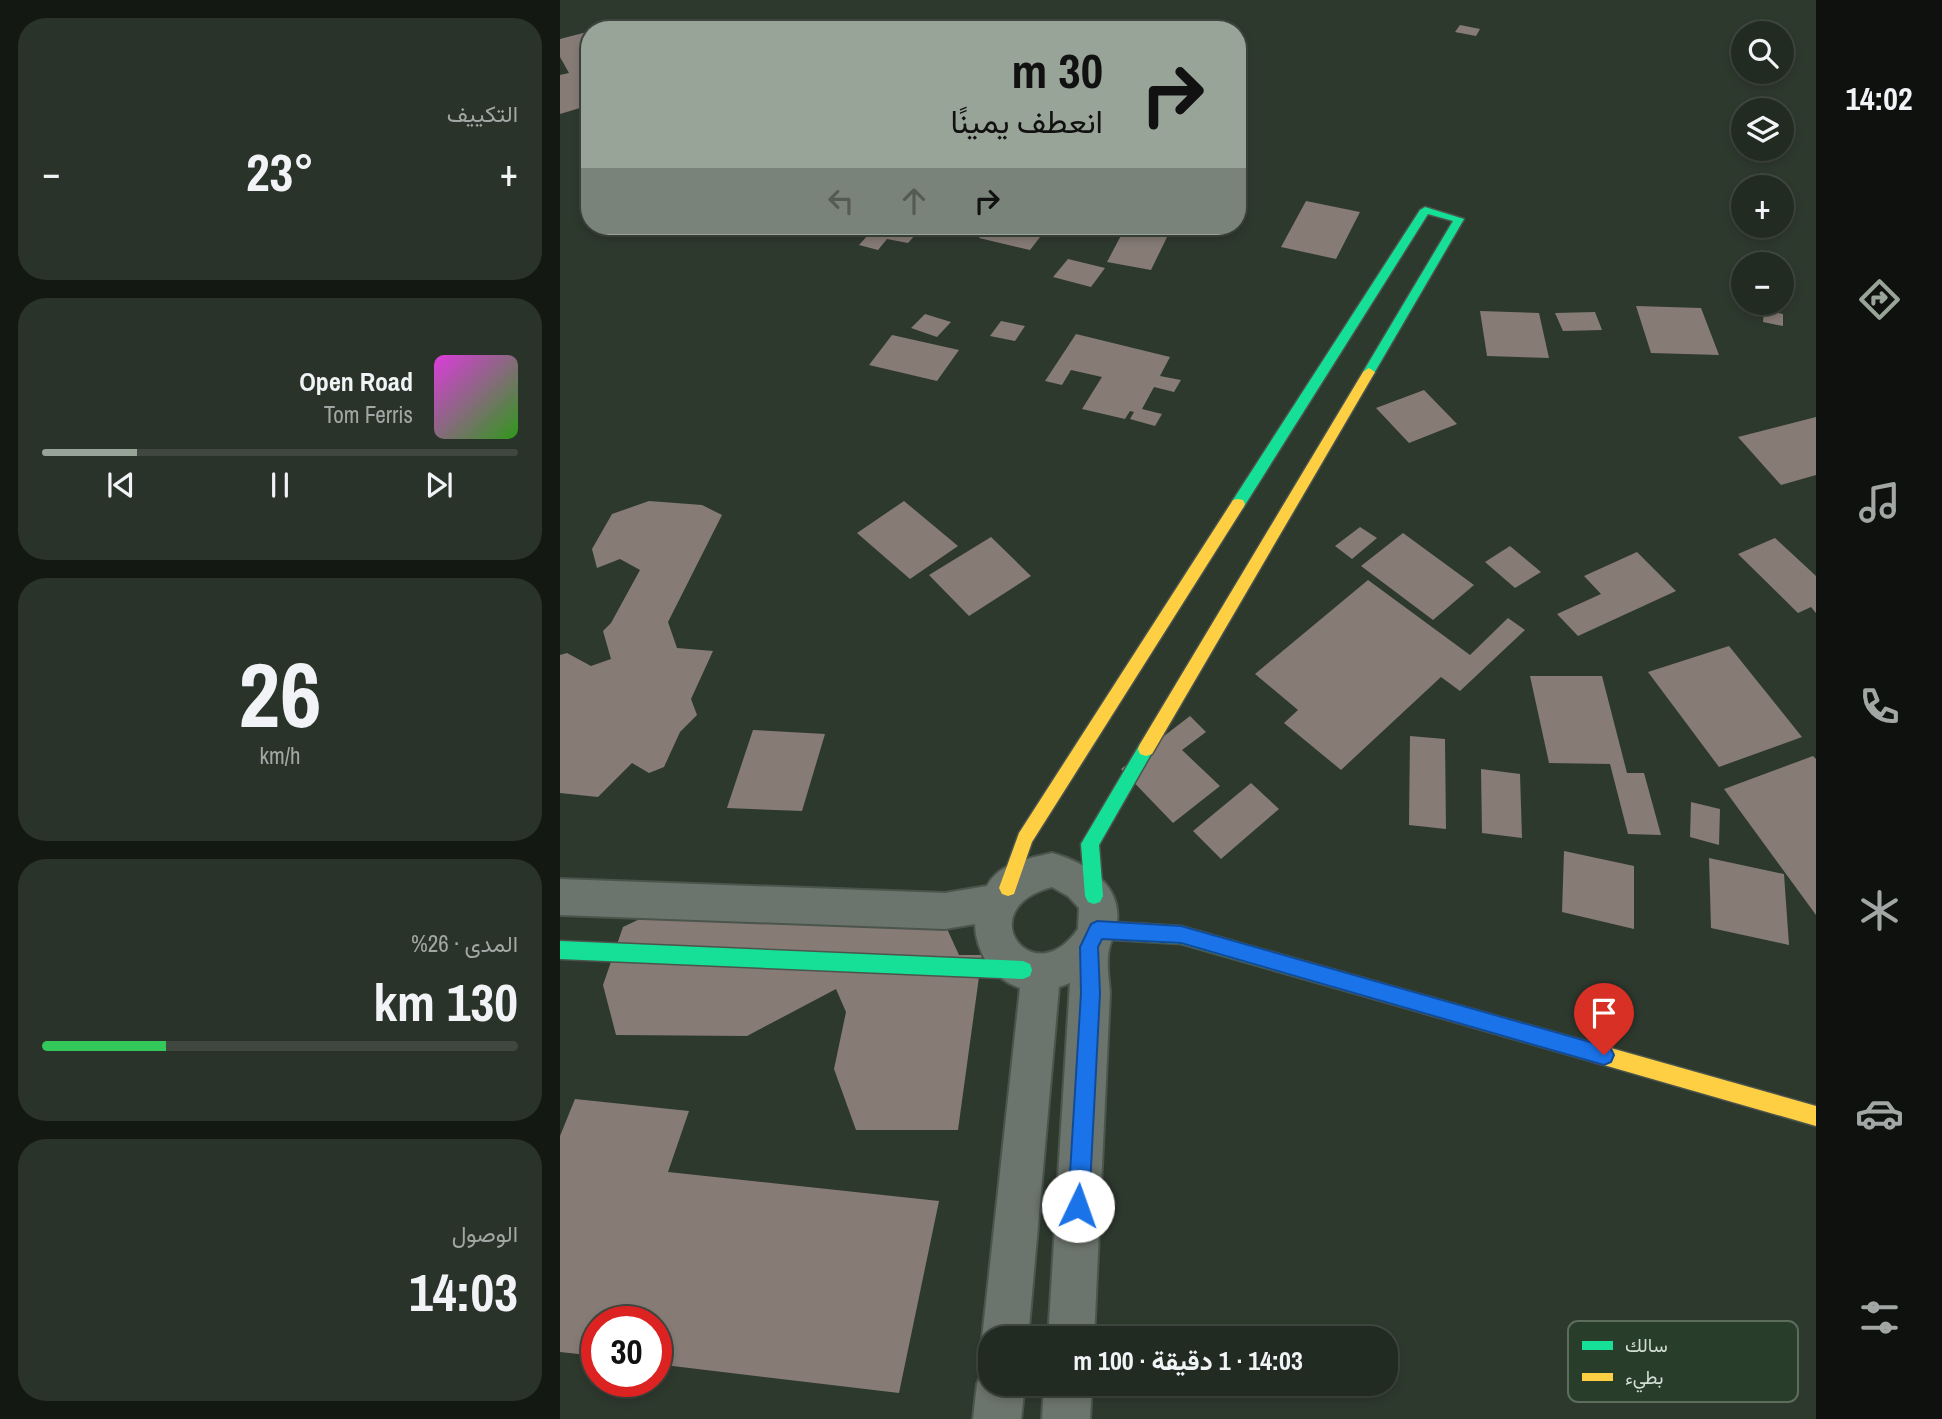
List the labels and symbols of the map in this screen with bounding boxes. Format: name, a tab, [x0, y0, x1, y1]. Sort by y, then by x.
pin	[1574, 983, 1634, 1055]
position arrow	[1041, 1169, 1115, 1243]
speed limit sign: 30	[581, 1306, 672, 1397]
legend	[1568, 1321, 1798, 1402]
text: سالك	[1625, 1332, 1668, 1358]
text: بطيء	[1625, 1364, 1663, 1393]

